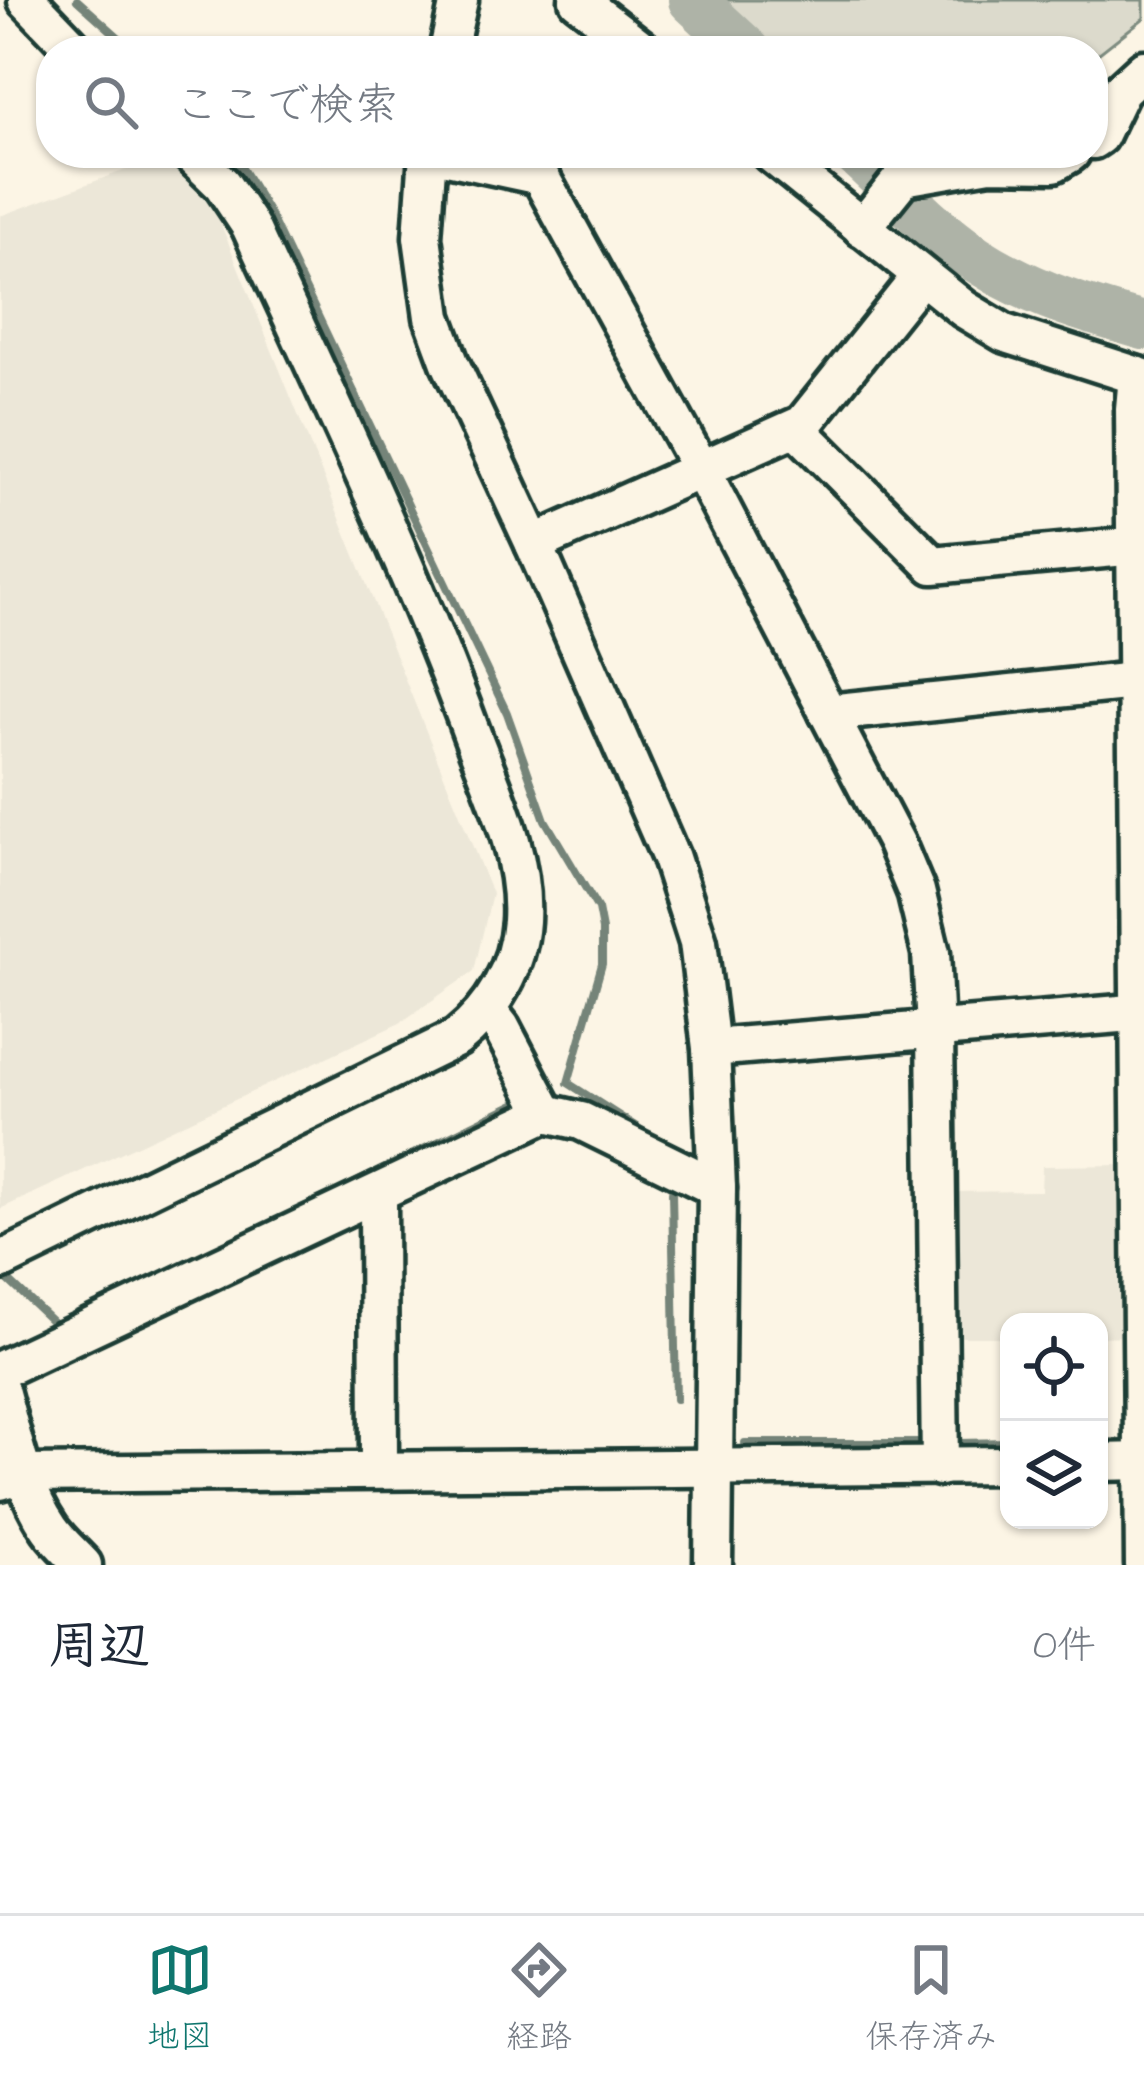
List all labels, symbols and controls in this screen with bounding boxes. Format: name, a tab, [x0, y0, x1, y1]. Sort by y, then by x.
search box	[36, 36, 1108, 168]
icon: search	[78, 69, 144, 135]
text: ここで検索	[174, 75, 399, 137]
map controls	[1000, 1313, 1108, 1529]
button: locate	[1000, 1313, 1108, 1421]
button: layers	[1000, 1421, 1108, 1529]
text: 周辺	[48, 1612, 150, 1683]
text: 0件	[1032, 1620, 1096, 1674]
tab: 地図	[147, 1937, 213, 2060]
tab: 経路	[506, 1937, 572, 2060]
tab: 保存済み	[865, 1937, 997, 2060]

